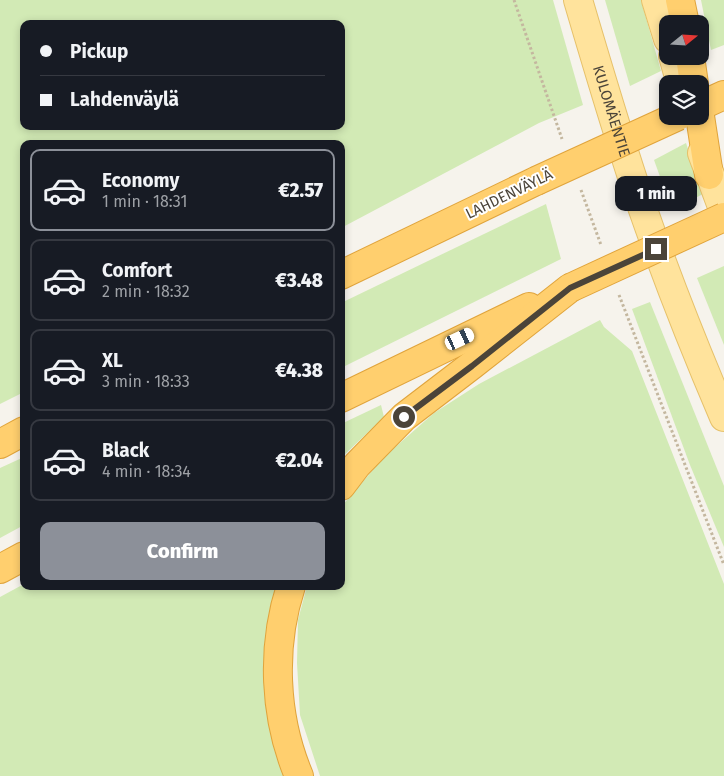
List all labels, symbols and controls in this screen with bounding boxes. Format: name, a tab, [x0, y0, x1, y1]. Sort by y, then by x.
north arrow	[659, 15, 709, 65]
map controls	[659, 15, 709, 125]
text: Pickup	[70, 40, 128, 63]
street label: KULOMÄENTIE	[589, 63, 634, 159]
button: layers	[659, 75, 709, 125]
text: Lahdenväylä	[70, 88, 179, 111]
street label: LAHDENVÄYLÄ	[463, 165, 556, 223]
icon: car	[42, 168, 87, 213]
text: Economy	[102, 169, 179, 192]
callout: 1 min	[615, 176, 697, 212]
text: €2.57	[278, 179, 323, 202]
text: 1 min	[637, 184, 675, 203]
text: 1 min · 18:31	[102, 192, 187, 211]
route end	[645, 238, 667, 260]
icon: car	[42, 258, 87, 303]
text: Comfort	[102, 259, 172, 282]
text: €3.48	[275, 269, 323, 292]
text: 2 min · 18:32	[102, 282, 190, 301]
car	[443, 326, 476, 352]
icon: car	[42, 348, 87, 393]
text: XL	[102, 349, 123, 372]
text: €4.38	[275, 359, 323, 382]
text: 3 min · 18:33	[102, 372, 190, 391]
route start	[393, 406, 415, 428]
icon: car	[42, 438, 87, 483]
text: Black	[102, 439, 149, 462]
text: €2.04	[275, 449, 323, 472]
text: 4 min · 18:34	[102, 462, 191, 481]
button: Confirm	[40, 522, 325, 580]

